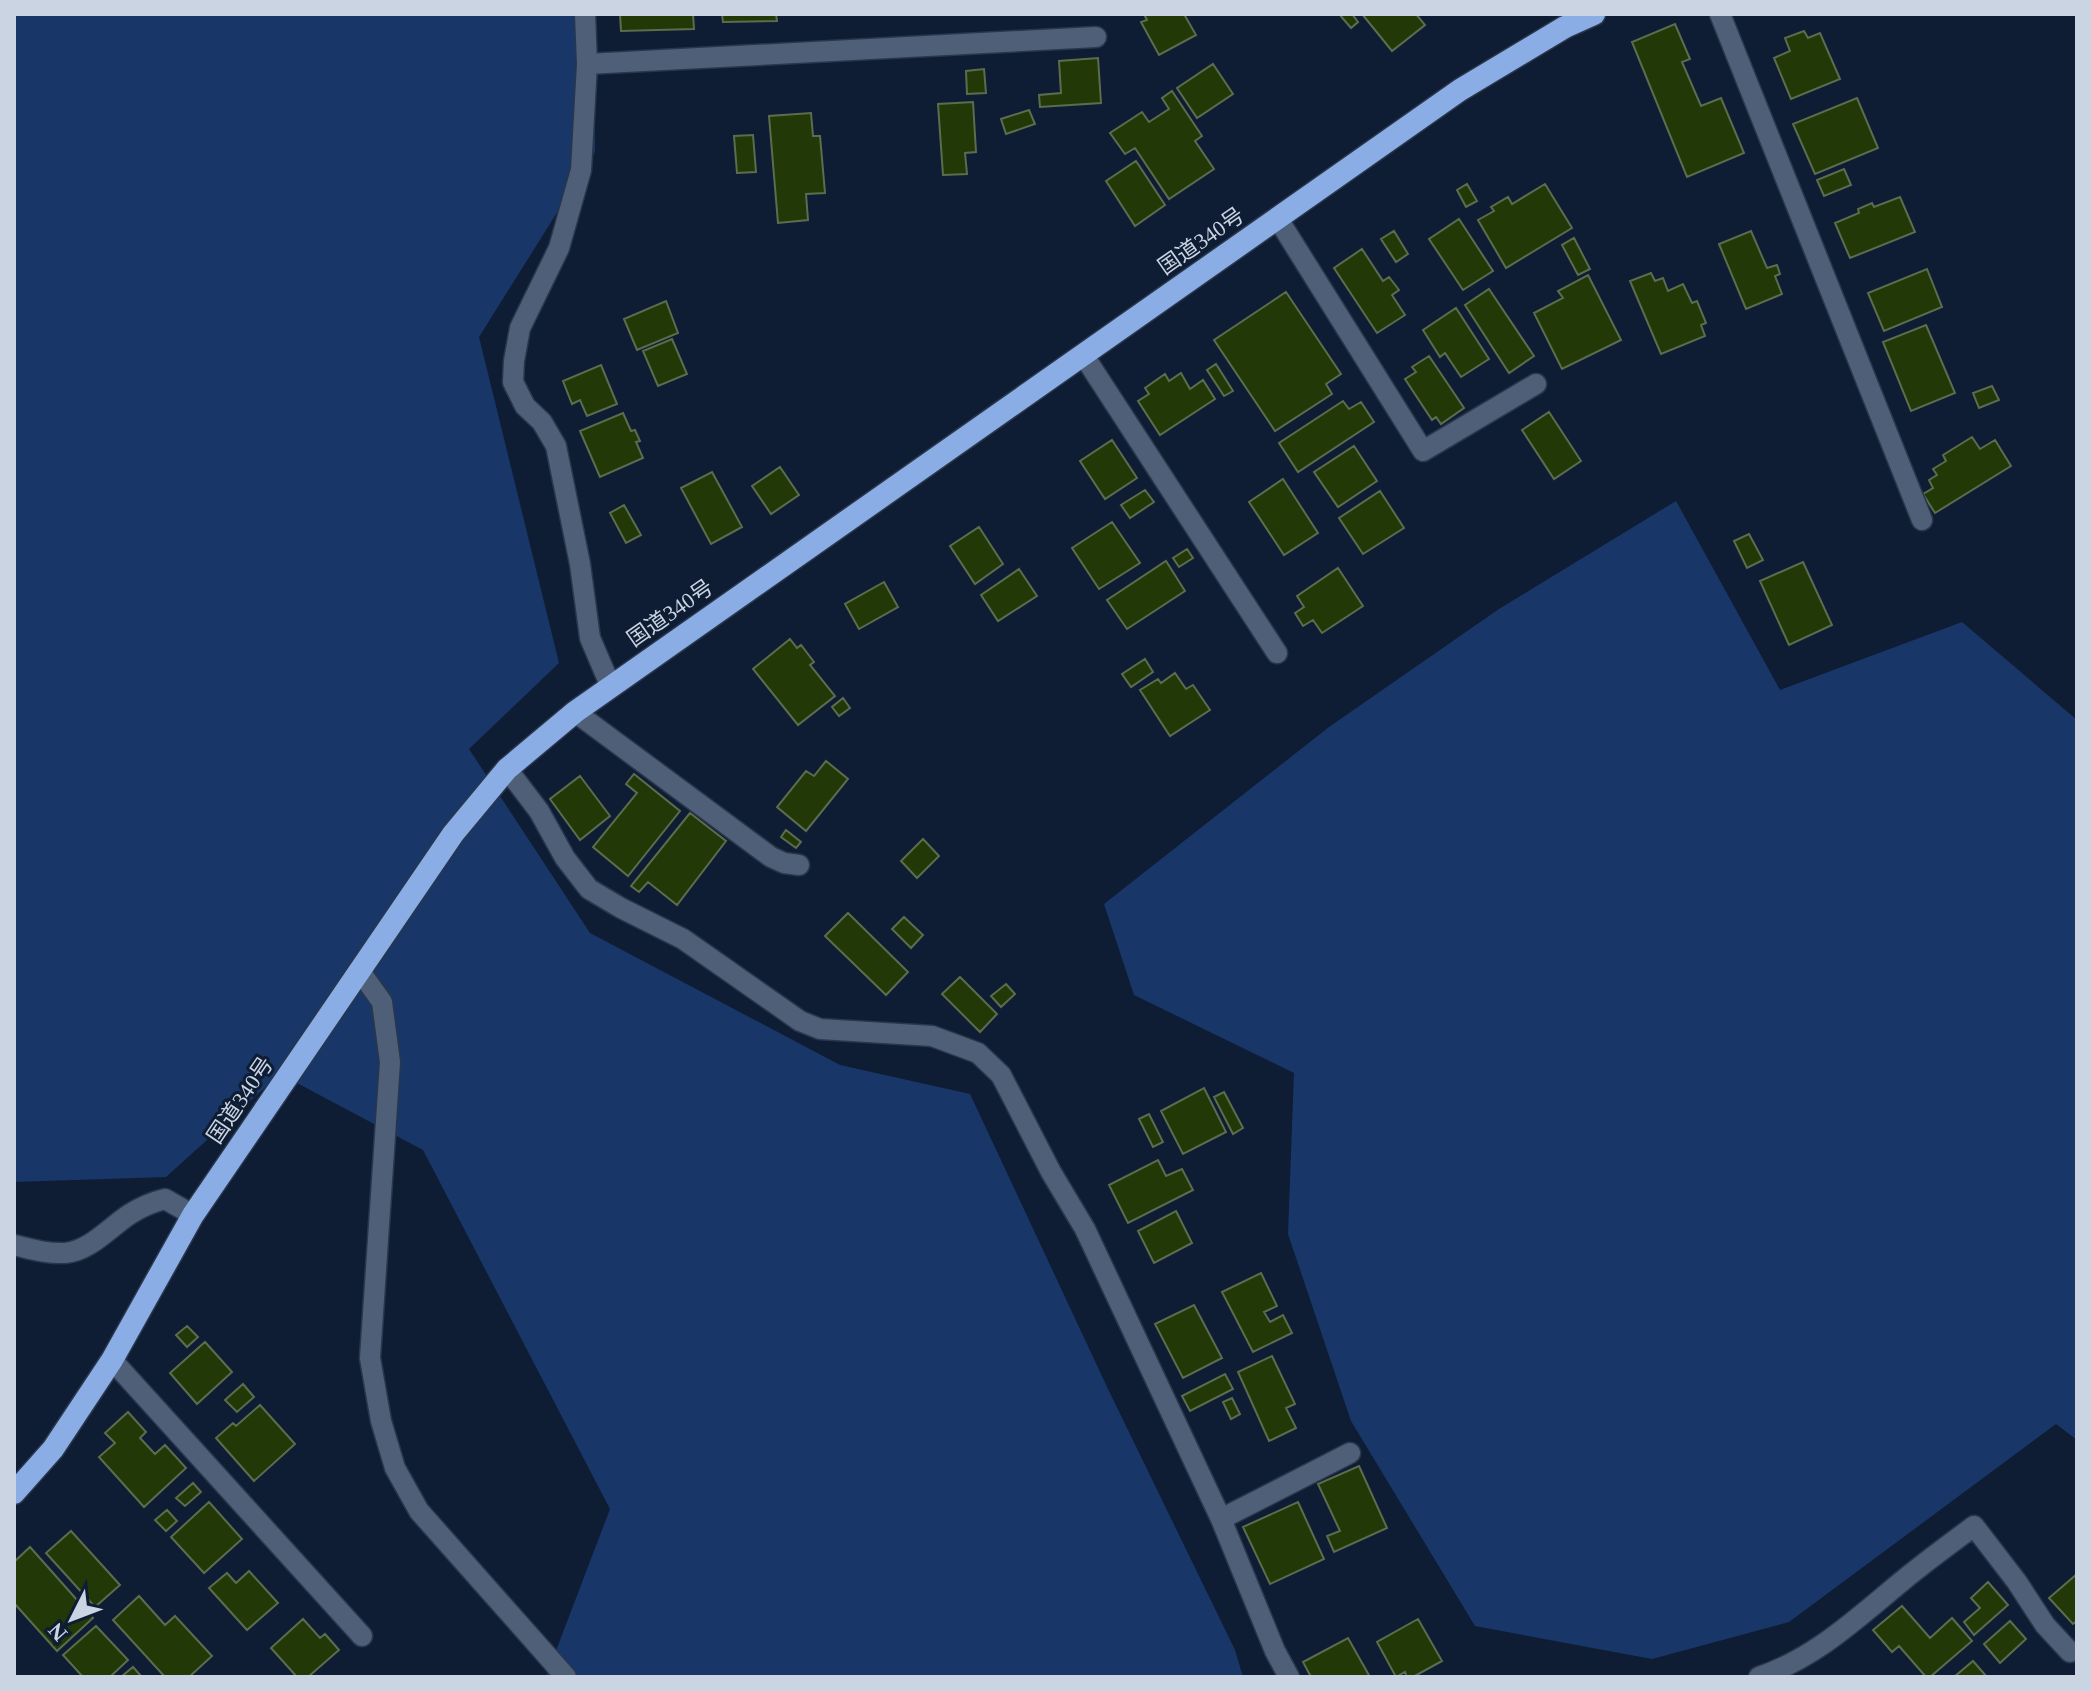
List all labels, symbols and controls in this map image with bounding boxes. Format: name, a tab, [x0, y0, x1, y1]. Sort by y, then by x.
street label: 国道340号	[1153, 202, 1249, 280]
street label: 国道340号	[622, 574, 718, 652]
street label: 国道340号	[202, 1052, 278, 1148]
north arrow	[32, 1579, 112, 1659]
text: N	[43, 1618, 72, 1646]

